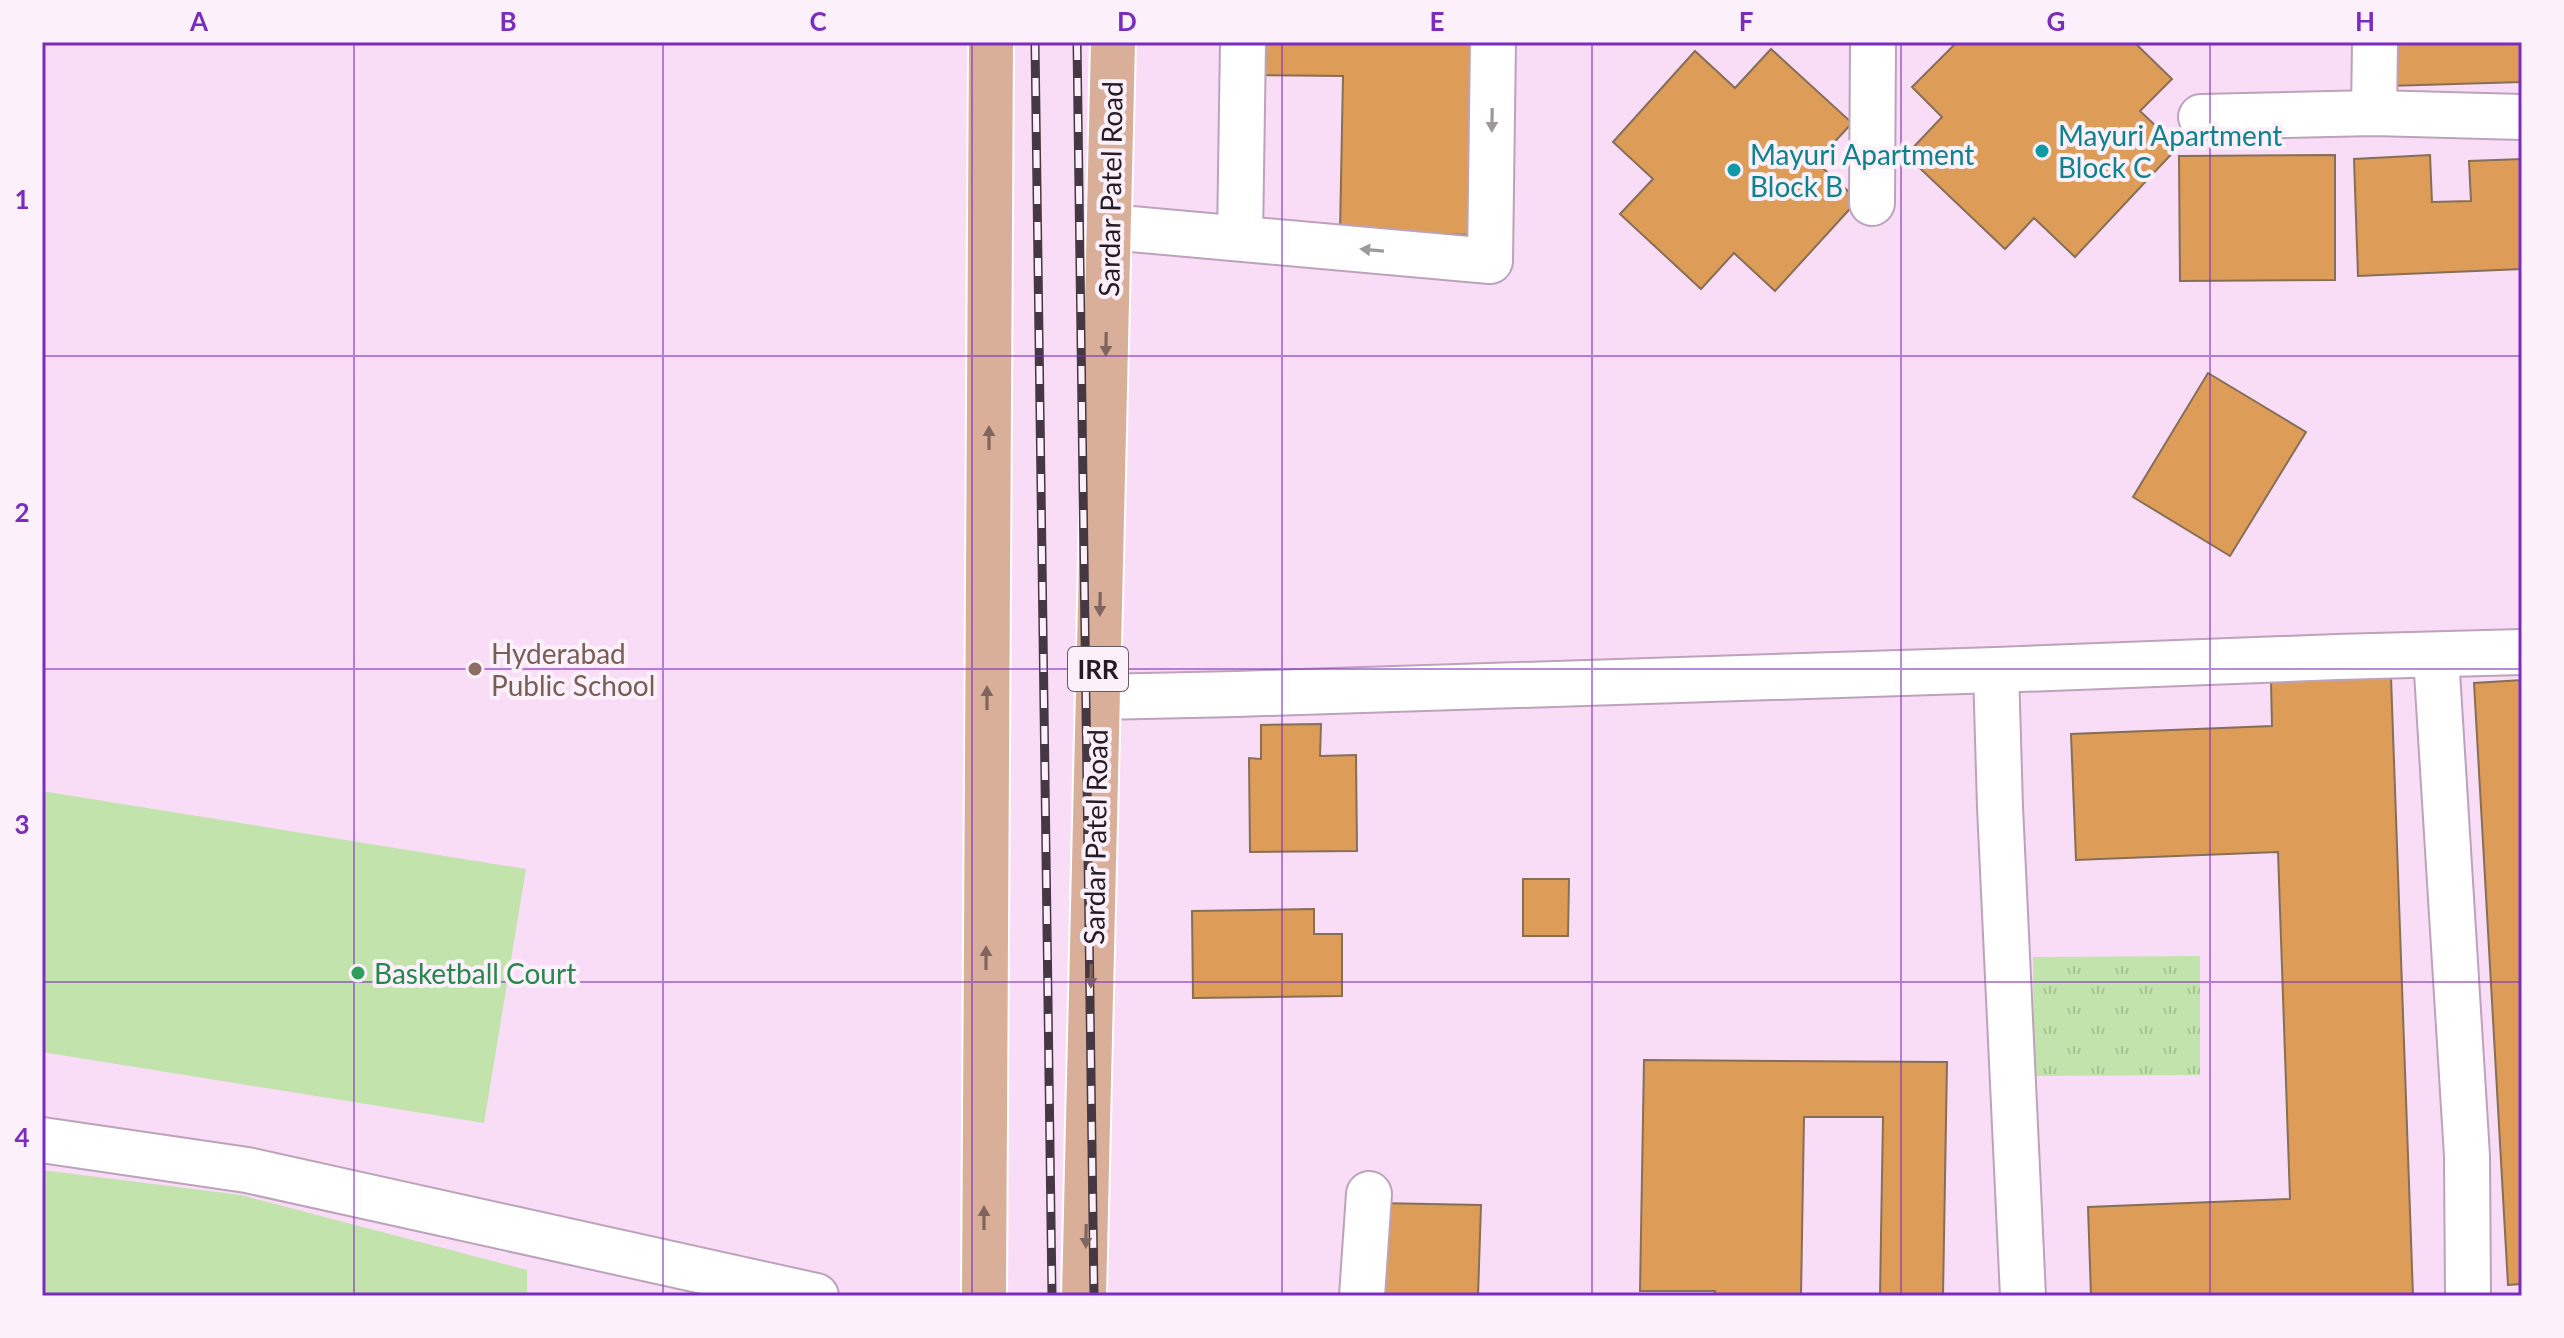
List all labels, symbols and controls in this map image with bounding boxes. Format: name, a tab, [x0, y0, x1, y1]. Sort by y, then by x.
text: A	[189, 5, 209, 37]
text: B	[499, 5, 517, 37]
text: C	[809, 5, 827, 37]
text: D	[1117, 5, 1137, 37]
text: E	[1430, 5, 1444, 37]
text: F	[1739, 5, 1753, 37]
text: G	[2047, 5, 2065, 37]
text: H	[2355, 5, 2375, 37]
street label: Sardar Patel Road	[1091, 81, 1129, 297]
one-way arrow	[1486, 108, 1498, 133]
place label: Mayuri Apartment Block C	[2058, 118, 2282, 184]
place label: Mayuri Apartment Block B	[1750, 137, 1974, 203]
marker: Mayuri Apartment Block C	[2033, 142, 2051, 160]
marker: Mayuri Apartment Block B	[1725, 161, 1743, 179]
text: 1	[14, 183, 30, 215]
one-way arrow	[1359, 244, 1384, 257]
one-way arrow	[1100, 332, 1112, 357]
one-way arrow	[983, 425, 995, 450]
text: 2	[14, 496, 30, 528]
one-way arrow	[1094, 592, 1106, 617]
place label: Hyderabad Public School	[491, 636, 655, 702]
road number: IRR	[1068, 647, 1128, 691]
marker: Hyderabad Public School	[466, 660, 484, 678]
one-way arrow	[981, 685, 994, 710]
street label: Sardar Patel Road	[1076, 729, 1114, 945]
text: 3	[14, 808, 30, 840]
one-way arrow	[980, 945, 992, 970]
place label: Basketball Court	[374, 956, 576, 990]
marker: Basketball Court	[349, 964, 367, 982]
one-way arrow	[1085, 964, 1098, 989]
text: 4	[14, 1121, 30, 1153]
one-way arrow	[978, 1205, 990, 1230]
one-way arrow	[1079, 1224, 1092, 1249]

